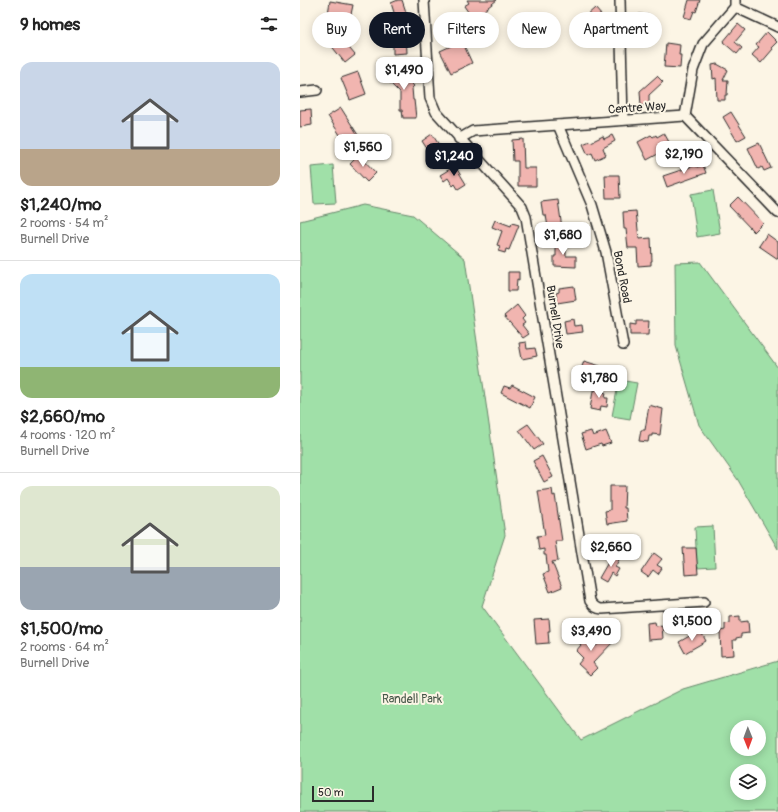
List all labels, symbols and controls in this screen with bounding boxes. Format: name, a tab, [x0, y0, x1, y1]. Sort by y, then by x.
chip: Buy	[312, 12, 361, 48]
chip: Rent	[369, 12, 425, 48]
chip: Filters	[433, 12, 499, 48]
chip: New	[507, 12, 561, 48]
chip: Apartment	[569, 12, 662, 48]
icon: filters	[258, 13, 280, 35]
text: 9 homes	[20, 14, 80, 35]
pin: $1,490	[371, 57, 437, 91]
text: $1,490	[385, 62, 423, 78]
icon: home	[114, 88, 186, 160]
street label: Centre Way	[607, 98, 667, 118]
pin: $1,560	[330, 134, 396, 168]
text: $1,560	[344, 139, 382, 155]
pin: $2,190	[651, 141, 717, 175]
pin: $1,240	[421, 143, 487, 177]
text: $2,190	[665, 146, 703, 162]
text: $1,240	[434, 148, 474, 164]
text: $1,240/mo	[20, 194, 101, 215]
text: 2 rooms · 54 m²	[20, 215, 108, 231]
pin: $1,680	[530, 222, 596, 256]
text: $1,680	[544, 227, 582, 243]
text: Burnell Drive	[20, 231, 89, 247]
street label: Bond Road	[610, 249, 634, 305]
street label: Burnell Drive	[543, 284, 567, 350]
icon: home	[114, 300, 186, 372]
pin: $1,780	[566, 365, 632, 399]
text: $1,780	[580, 370, 618, 386]
text: $2,660/mo	[20, 406, 105, 427]
text: 4 rooms · 120 m²	[20, 427, 115, 443]
text: Burnell Drive	[20, 443, 89, 459]
icon: home	[114, 512, 186, 584]
pin: $2,660	[578, 534, 644, 568]
text: $2,660	[590, 539, 632, 555]
pin: $1,500	[659, 608, 725, 642]
text: $1,500	[672, 613, 712, 629]
text: $1,500/mo	[20, 618, 103, 639]
pin: $3,490	[558, 618, 624, 652]
text: $3,490	[571, 623, 611, 639]
text: 2 rooms · 64 m²	[20, 639, 109, 655]
text: Burnell Drive	[20, 655, 89, 671]
park label: Randell Park	[382, 692, 442, 707]
north arrow	[730, 720, 766, 756]
map controls	[730, 720, 766, 800]
button: layers	[730, 764, 766, 800]
scale bar	[312, 784, 374, 803]
text: 50 m	[318, 786, 344, 799]

